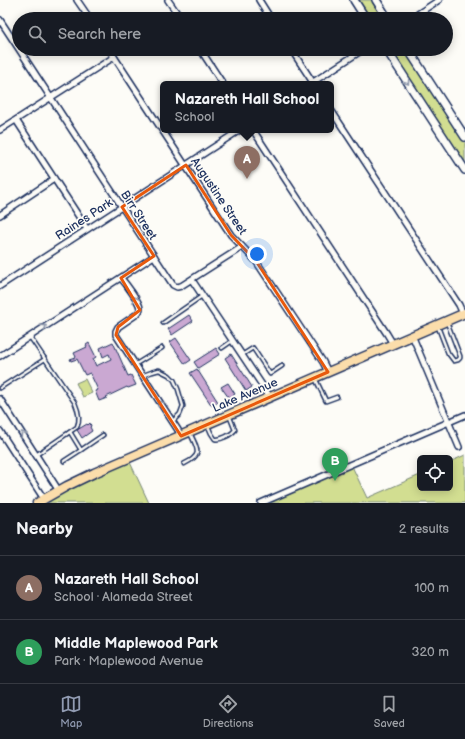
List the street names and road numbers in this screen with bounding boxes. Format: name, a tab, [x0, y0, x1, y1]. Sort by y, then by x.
street label: Augustine Street	[188, 155, 250, 237]
street label: Birr Street	[117, 188, 160, 243]
street label: Raines Park	[53, 195, 116, 243]
street label: Lake Avenue	[210, 375, 280, 416]

